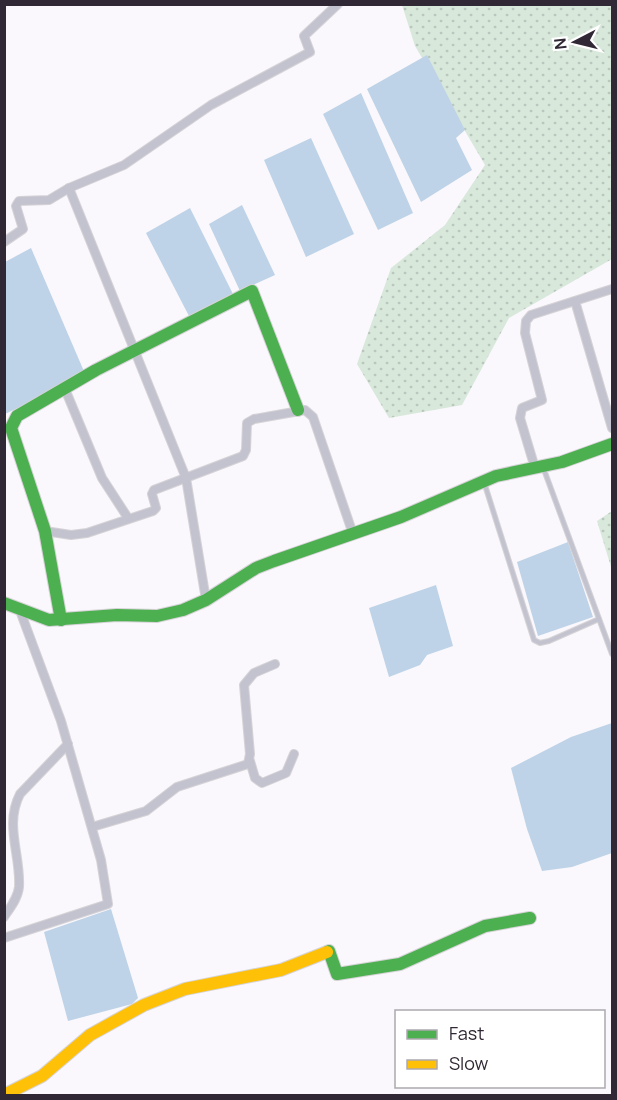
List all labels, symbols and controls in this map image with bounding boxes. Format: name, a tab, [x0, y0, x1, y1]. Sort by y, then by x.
north arrow	[545, 12, 605, 72]
text: N	[548, 37, 572, 51]
legend	[395, 1010, 605, 1088]
text: Fast	[449, 1021, 484, 1045]
text: Slow	[449, 1051, 489, 1075]

